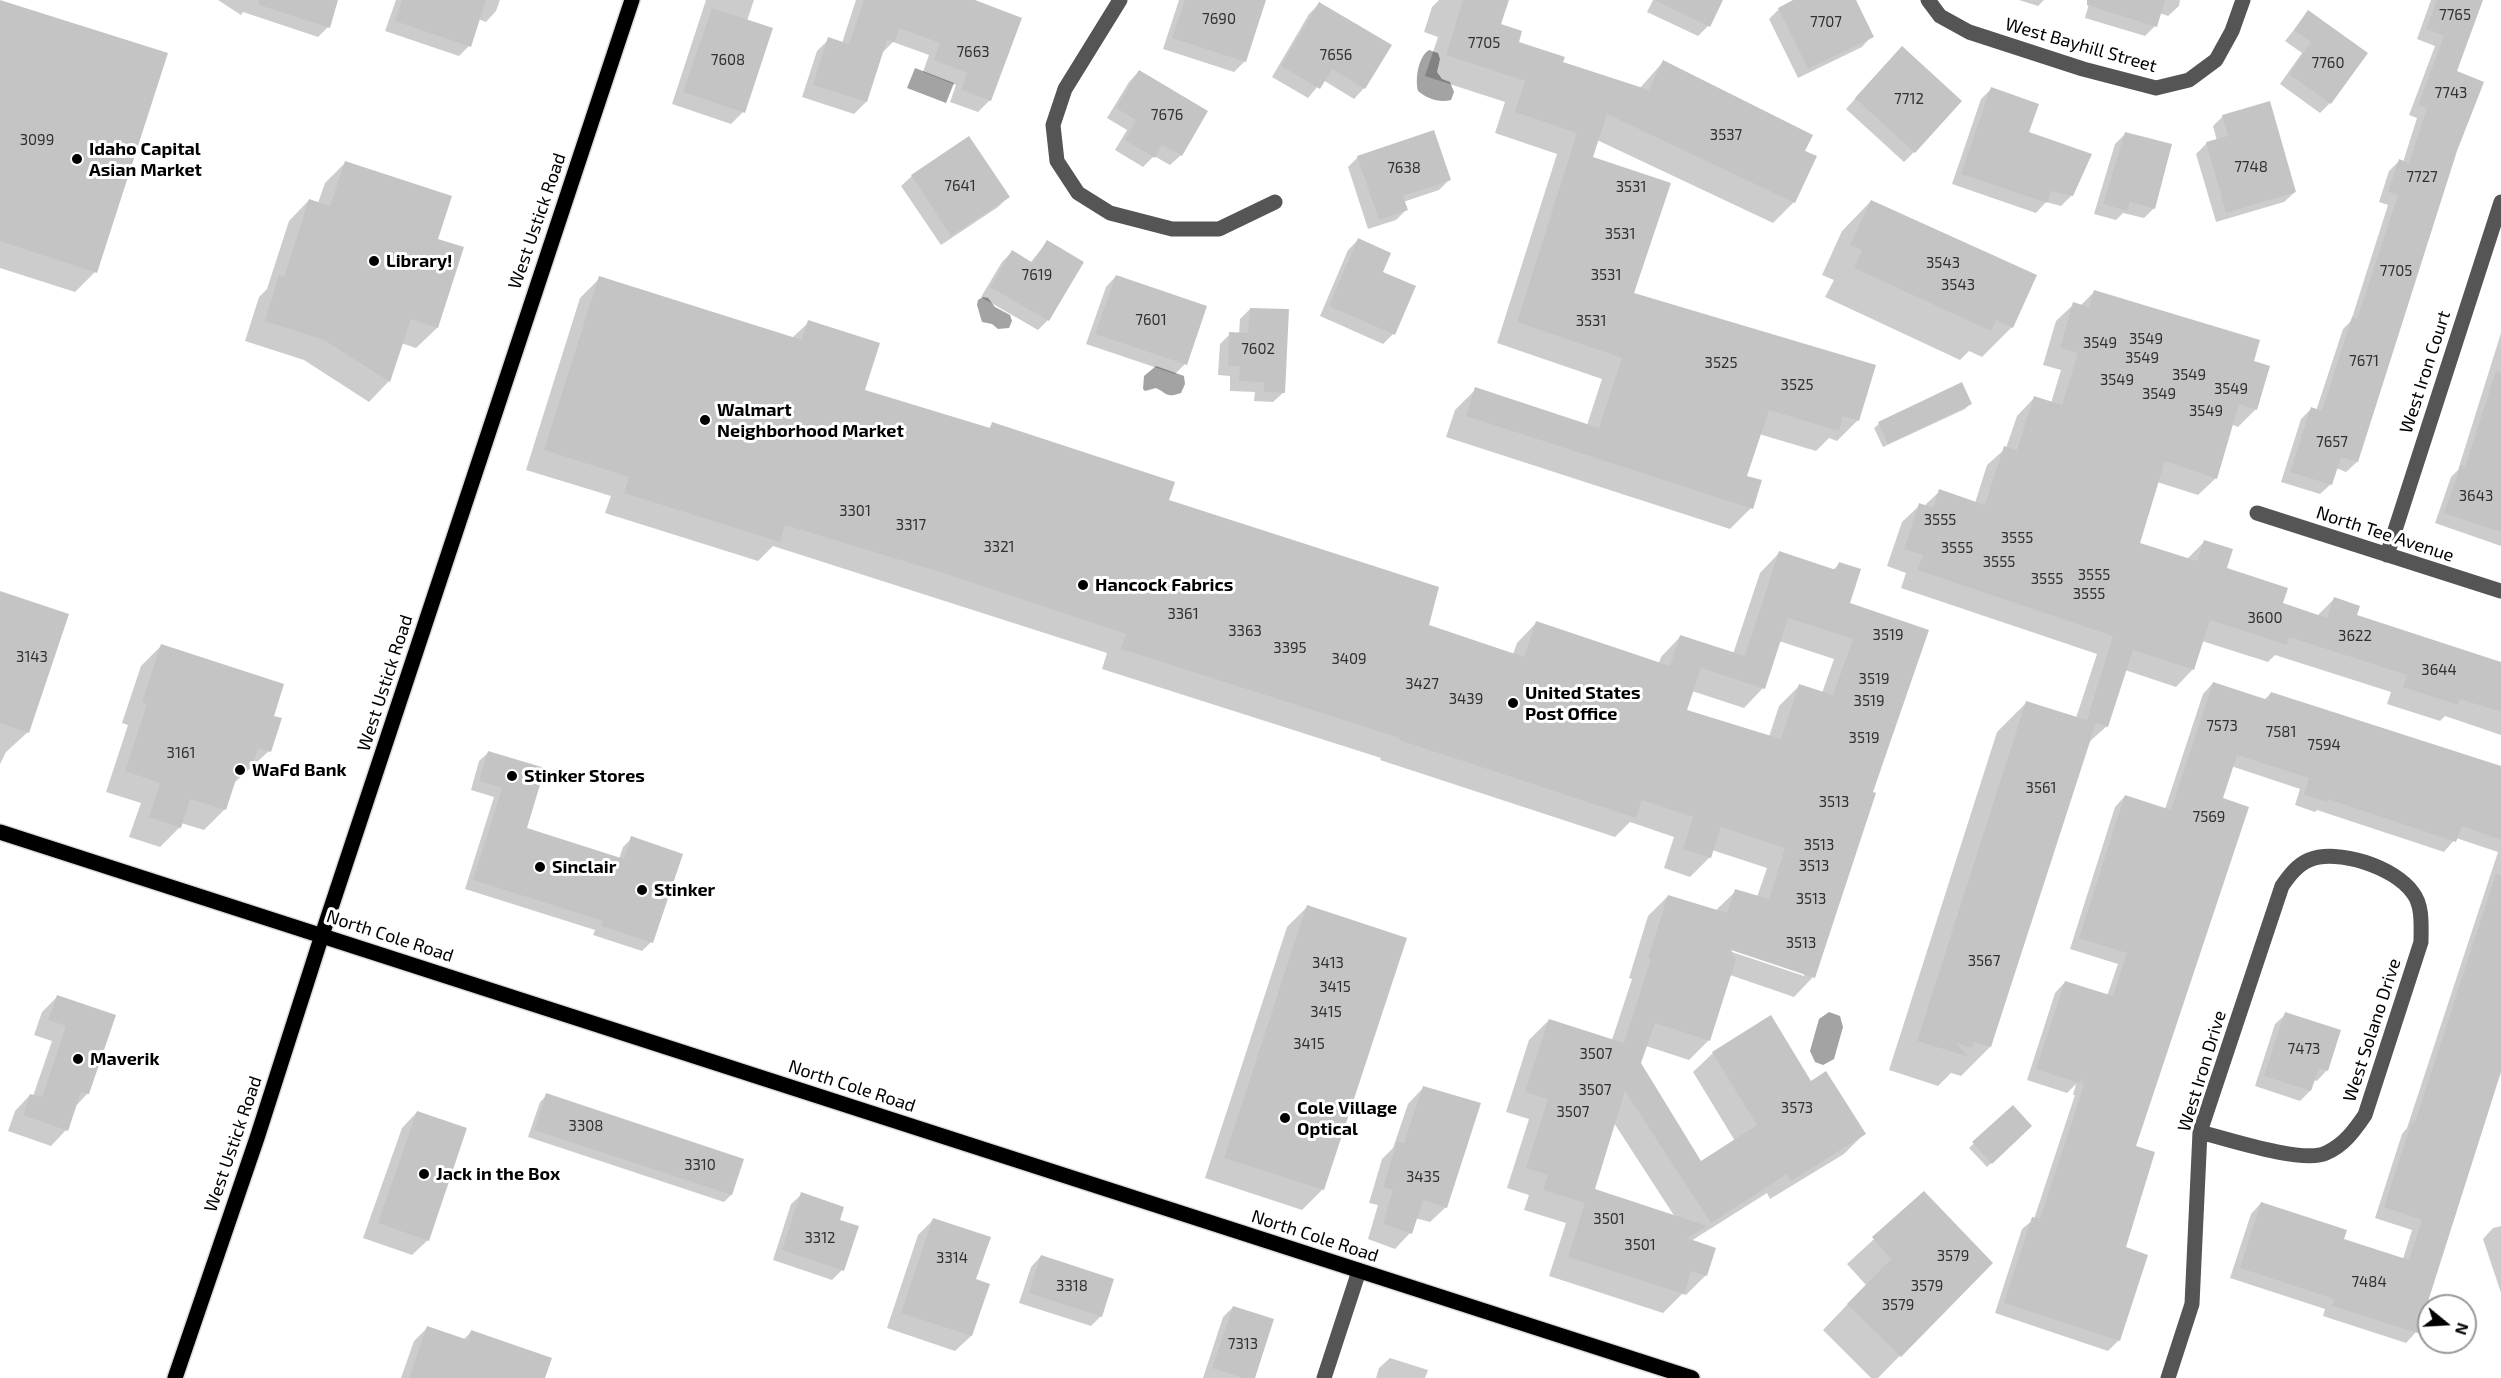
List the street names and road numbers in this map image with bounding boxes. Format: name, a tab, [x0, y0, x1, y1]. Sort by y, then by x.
street label: West Bayhill Street	[2003, 13, 2159, 77]
street label: West Ustick Road	[504, 150, 570, 292]
street label: West Iron Court	[2395, 308, 2455, 436]
street label: North Tee Avenue	[2313, 502, 2457, 566]
street label: West Ustick Road	[353, 612, 417, 754]
street label: North Cole Road	[324, 905, 456, 967]
street label: West Solano Drive	[2339, 956, 2405, 1104]
street label: West Iron Drive	[2173, 1008, 2231, 1134]
street label: North Cole Road	[786, 1055, 918, 1117]
street label: West Ustick Road	[200, 1073, 266, 1215]
street label: North Cole Road	[1249, 1205, 1381, 1267]

